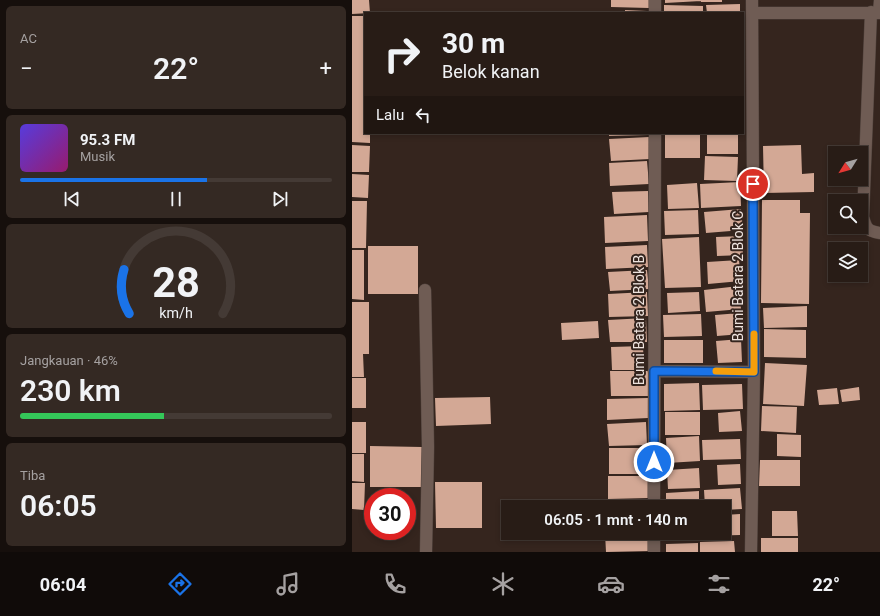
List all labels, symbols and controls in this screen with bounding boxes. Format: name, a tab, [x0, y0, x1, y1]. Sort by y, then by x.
text: 30 m	[442, 27, 505, 60]
icon: right	[376, 28, 428, 80]
text: AC	[20, 31, 37, 46]
text: 22°	[153, 51, 199, 86]
text: −	[20, 56, 33, 81]
text: +	[320, 56, 332, 81]
text: Belok kanan	[442, 61, 540, 82]
icon: left	[412, 104, 434, 126]
text: Lalu	[376, 106, 404, 124]
text: 95.3 FM	[80, 131, 135, 149]
north arrow	[828, 146, 868, 186]
map controls	[828, 146, 868, 282]
text: Musik	[80, 149, 115, 164]
pin	[736, 167, 770, 201]
icon: arrive	[742, 173, 764, 195]
icon: previous	[61, 188, 83, 210]
icon: pause	[165, 188, 187, 210]
icon: next	[269, 188, 291, 210]
button: search	[828, 194, 868, 234]
street label: Bumi Batara 2 Blok C	[730, 211, 746, 341]
button: layers	[828, 242, 868, 282]
street label: Bumi Batara 2 Blok B	[631, 255, 647, 385]
text: 28	[152, 258, 200, 307]
text: km/h	[159, 305, 193, 321]
text: Jangkauan · 46%	[20, 353, 118, 368]
text: 230 km	[20, 373, 121, 408]
position arrow	[633, 441, 675, 483]
text: Tiba	[20, 468, 45, 483]
text: 06:05	[20, 488, 97, 523]
speed limit sign: 30	[364, 488, 416, 540]
text: 06:05 · 1 mnt · 140 m	[544, 511, 688, 529]
icon: directions	[166, 570, 194, 598]
icon: music	[274, 570, 302, 598]
icon: phone	[381, 570, 409, 598]
icon: climate	[489, 570, 517, 598]
icon: car	[597, 570, 625, 598]
icon: filters	[705, 570, 733, 598]
text: 06:04	[40, 574, 86, 595]
text: 22°	[812, 574, 840, 595]

